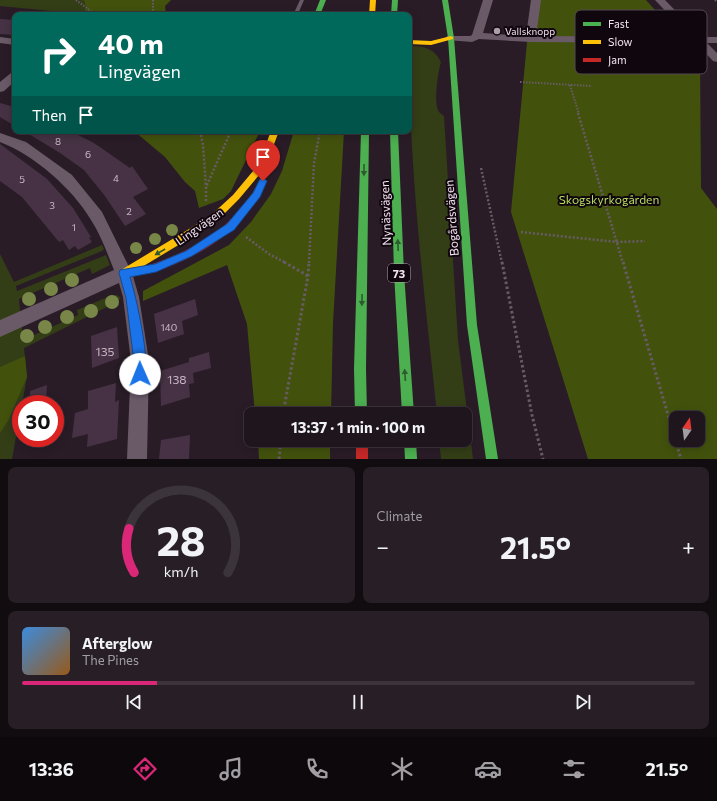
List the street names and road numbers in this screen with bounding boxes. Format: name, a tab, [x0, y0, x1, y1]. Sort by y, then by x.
street label: Bogårdsvägen	[441, 179, 461, 257]
street label: Nynäsvägen	[377, 180, 393, 246]
street label: Lingvägen	[172, 204, 226, 248]
road number: 73	[388, 264, 410, 282]

